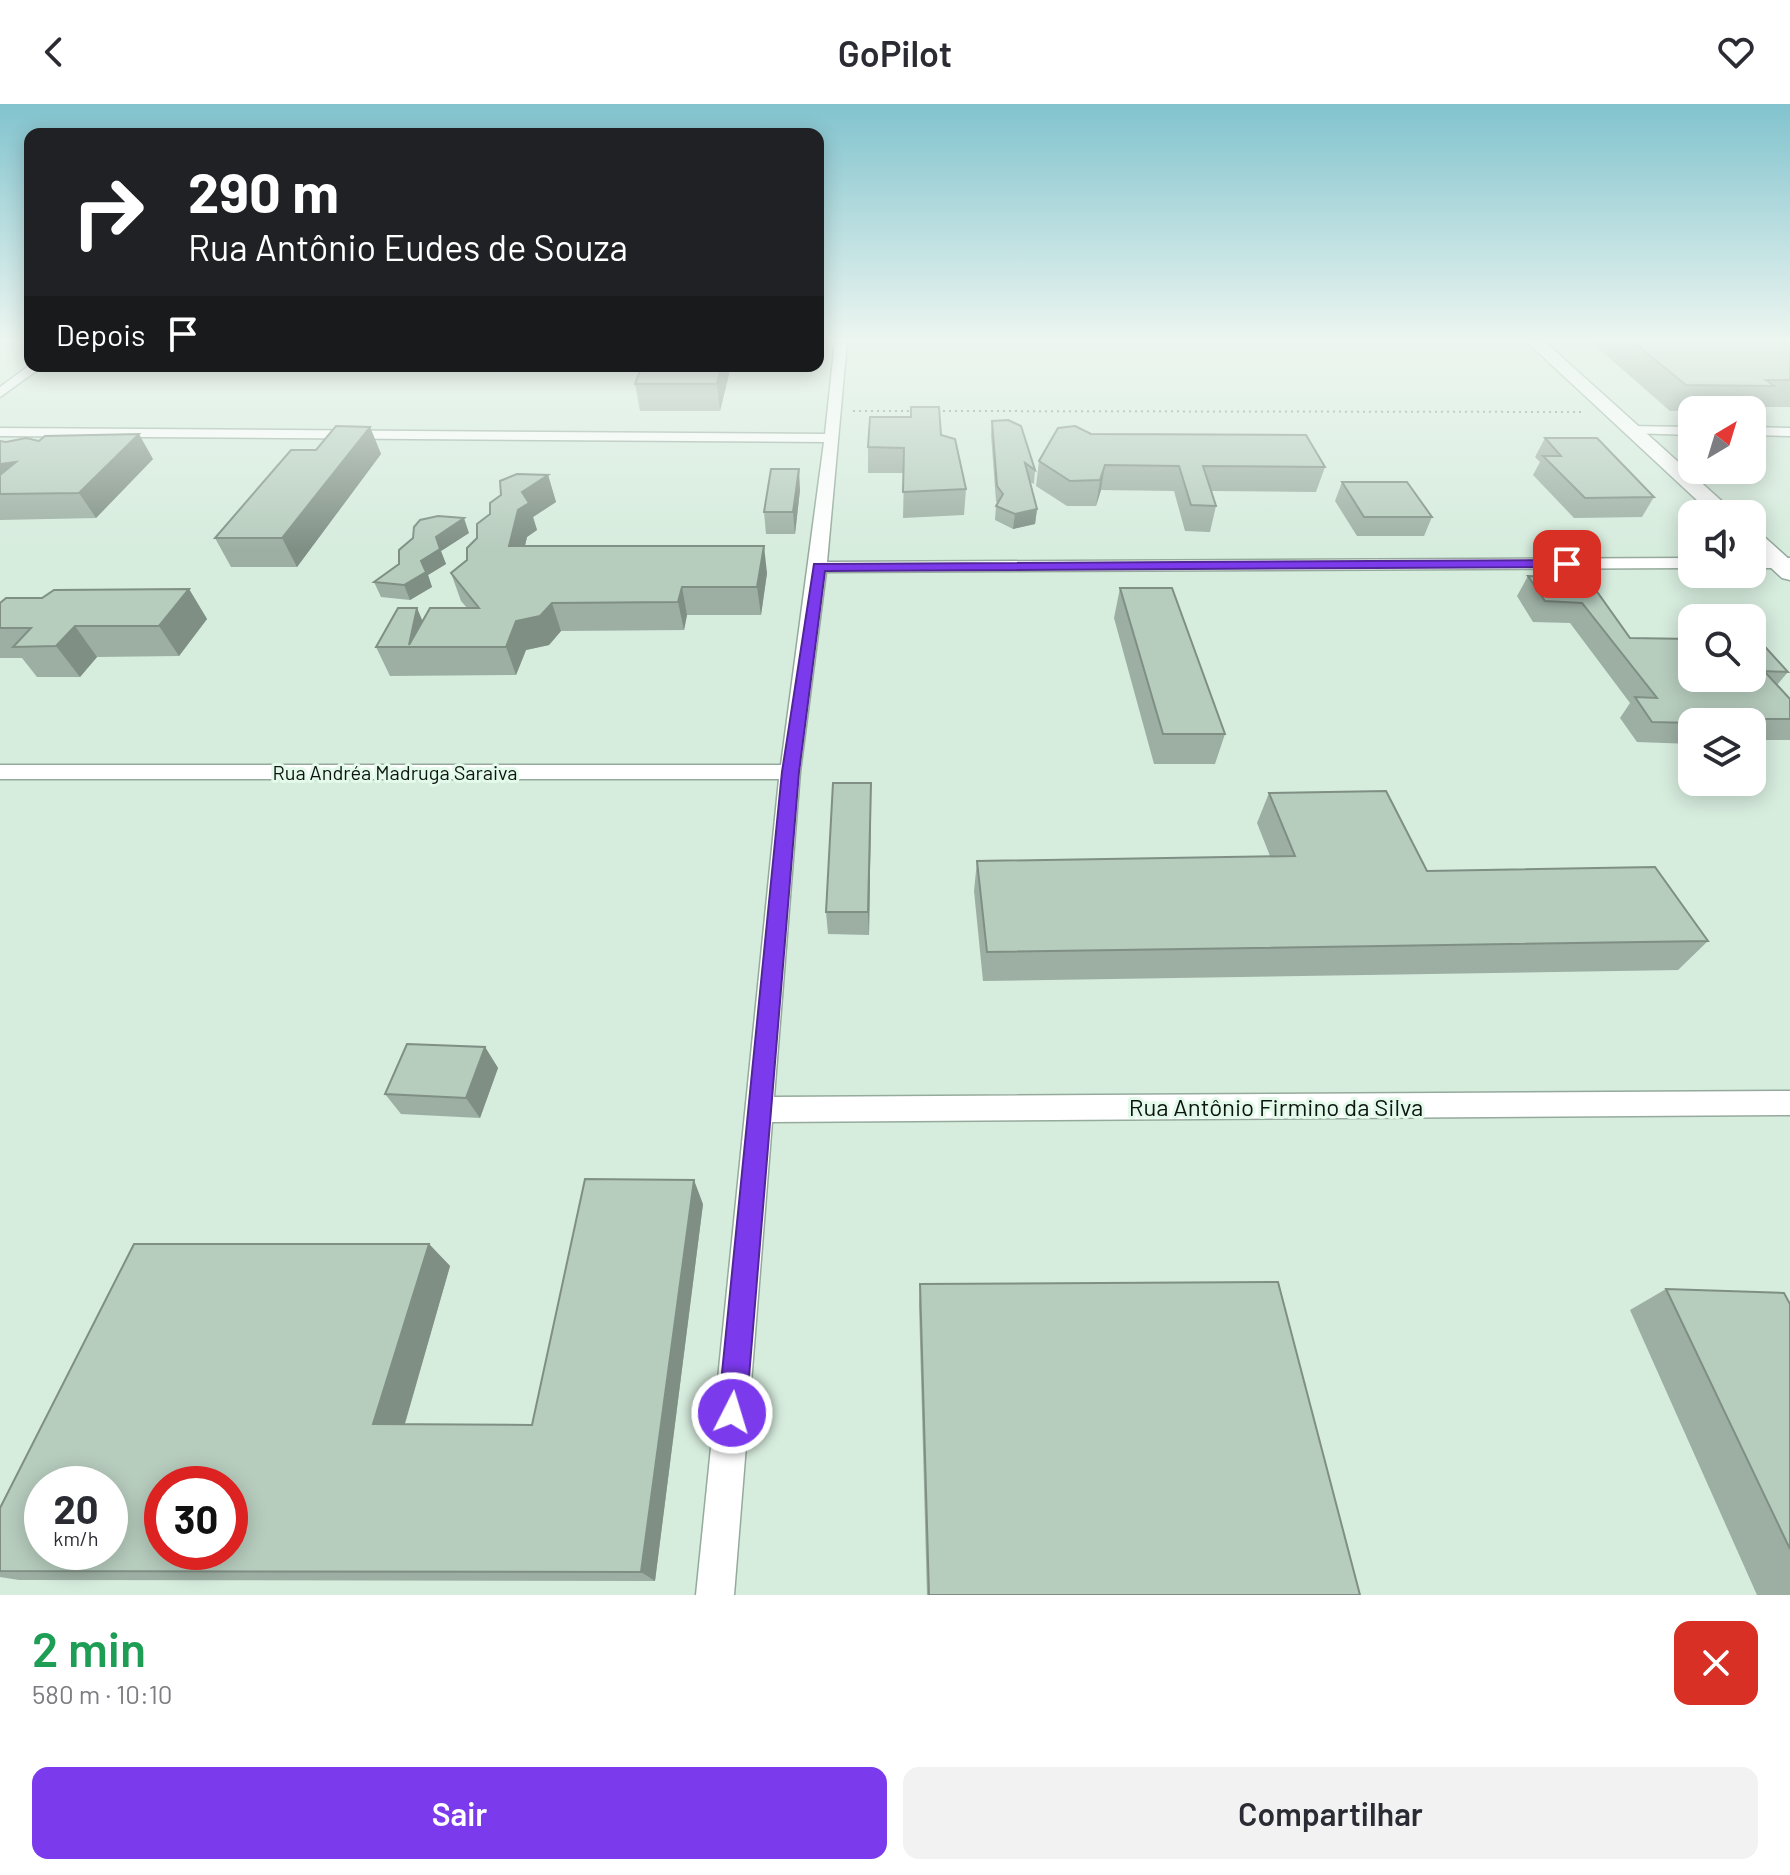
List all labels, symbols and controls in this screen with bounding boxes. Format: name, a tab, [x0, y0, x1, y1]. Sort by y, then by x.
icon: back	[32, 30, 76, 74]
icon: heart	[1714, 30, 1758, 74]
text: GoPilot	[838, 31, 952, 74]
text: 290 m	[188, 157, 339, 224]
icon: right	[56, 160, 160, 264]
text: Rua Antônio Eudes de Souza	[188, 225, 628, 268]
icon: arrive	[161, 312, 205, 356]
text: Depois	[56, 316, 145, 352]
north arrow	[1678, 396, 1766, 484]
map controls	[1678, 396, 1766, 796]
button: sound	[1678, 500, 1766, 588]
pin	[1533, 530, 1601, 598]
icon: arrive	[1545, 542, 1589, 586]
button: search	[1678, 604, 1766, 692]
button: layers	[1678, 708, 1766, 796]
street label: Rua Andréa Madruga Saraiva	[272, 760, 518, 784]
street label: Rua Antônio Firmino da Silva	[1129, 1092, 1423, 1121]
position arrow	[690, 1371, 774, 1455]
speed limit sign: 30	[144, 1466, 248, 1570]
text: 20	[53, 1484, 99, 1532]
text: km/h	[53, 1526, 99, 1550]
text: 2 min	[32, 1619, 146, 1677]
button: close	[1674, 1621, 1758, 1705]
text: 580 m · 10:10	[32, 1678, 173, 1709]
button: Sair	[32, 1767, 887, 1859]
button: Compartilhar	[903, 1767, 1758, 1859]

